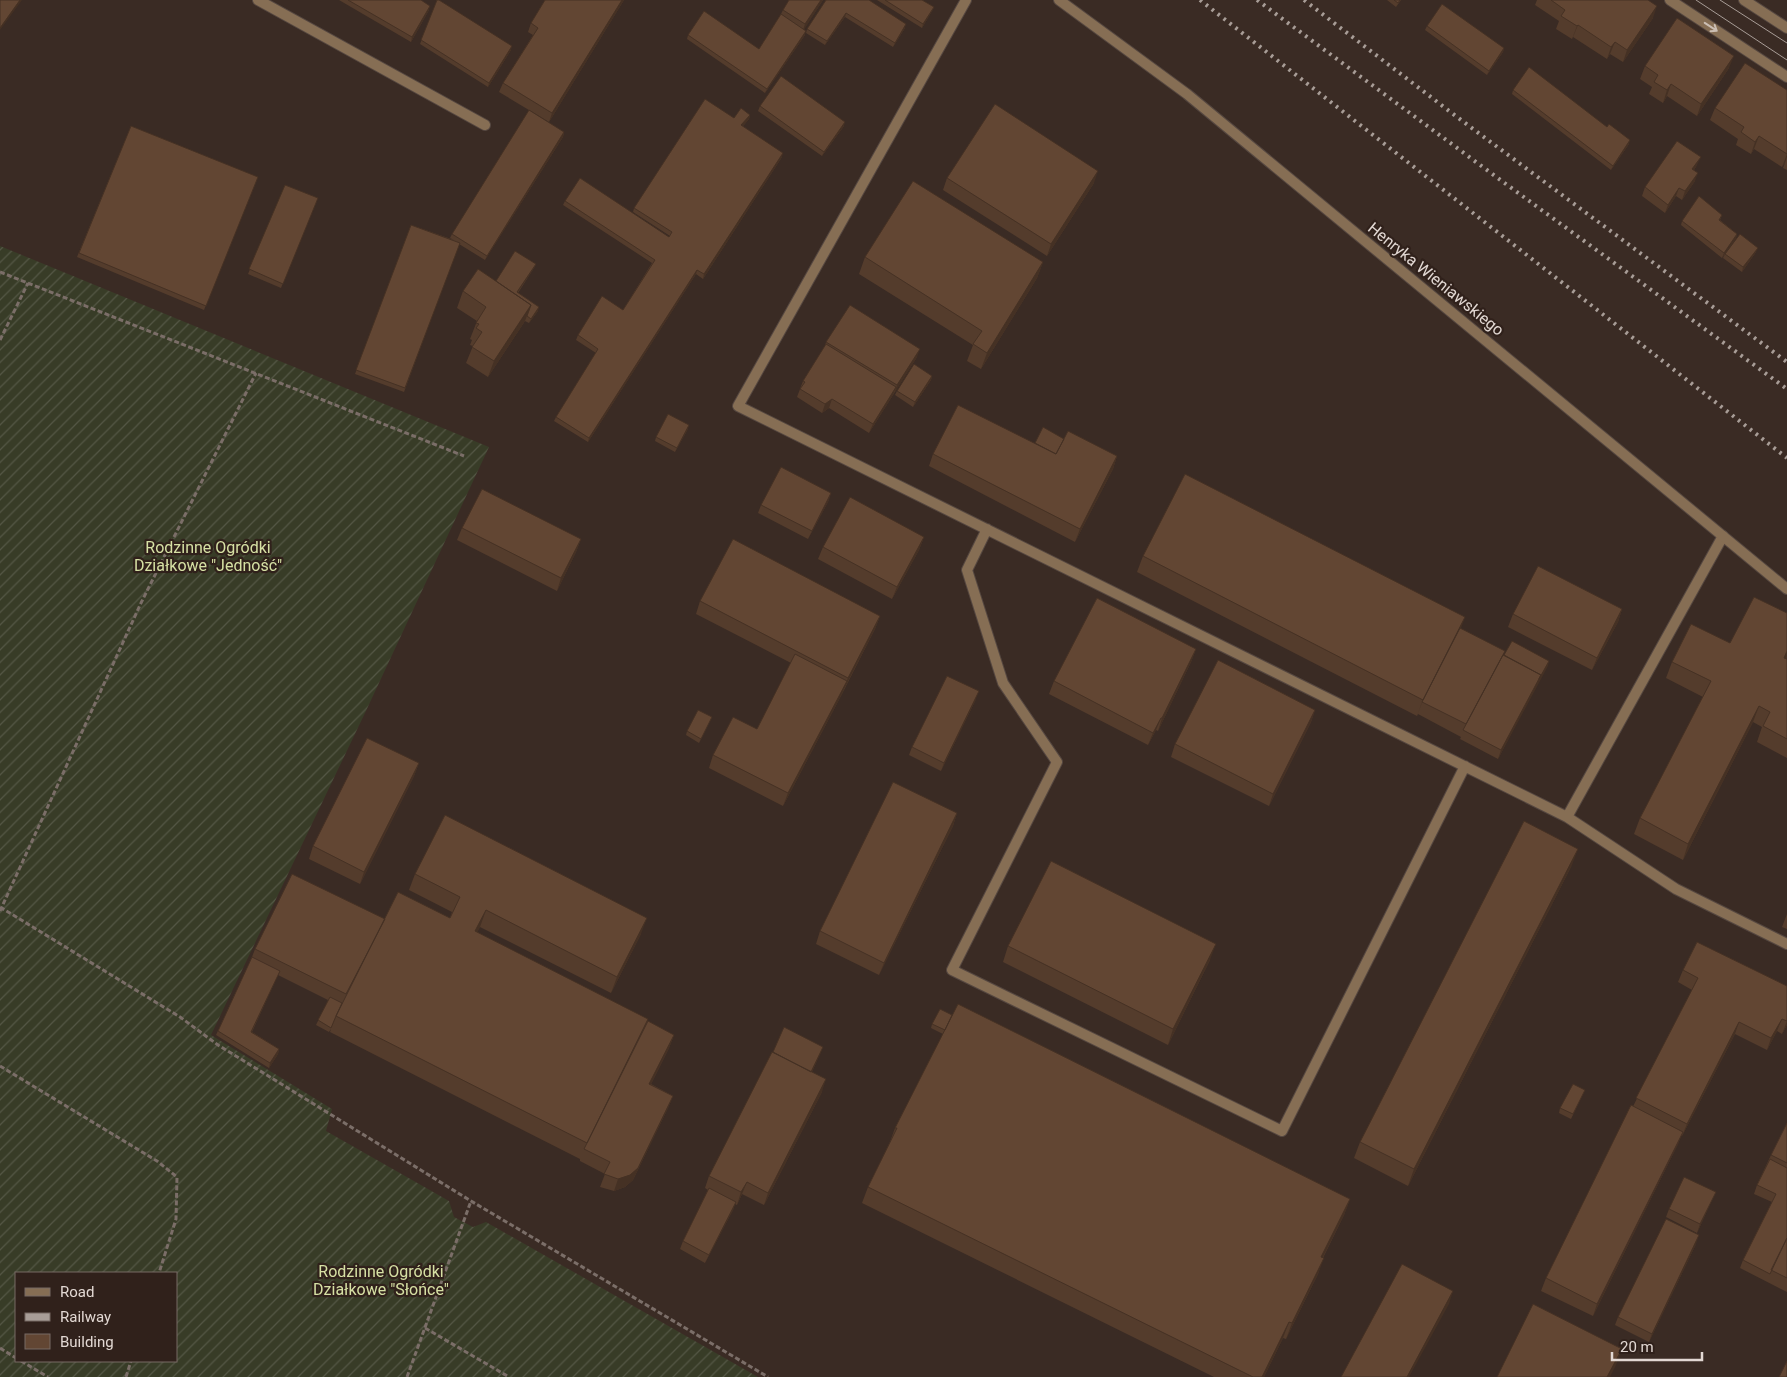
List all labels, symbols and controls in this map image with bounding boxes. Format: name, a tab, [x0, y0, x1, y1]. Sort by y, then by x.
one-way arrow	[1703, 22, 1717, 32]
street label: Henryka Wieniawskiego	[1364, 218, 1508, 340]
park label: Rodzinne Ogródki Działkowe "Jedność"	[134, 538, 282, 575]
park label: Rodzinne Ogródki Działkowe "Słońce"	[313, 1262, 449, 1299]
legend	[15, 1272, 178, 1362]
text: Road	[60, 1283, 94, 1301]
text: Railway	[60, 1308, 111, 1326]
scale bar	[1612, 1330, 1702, 1362]
text: Building	[60, 1333, 114, 1351]
text: 20 m	[1620, 1338, 1654, 1356]

